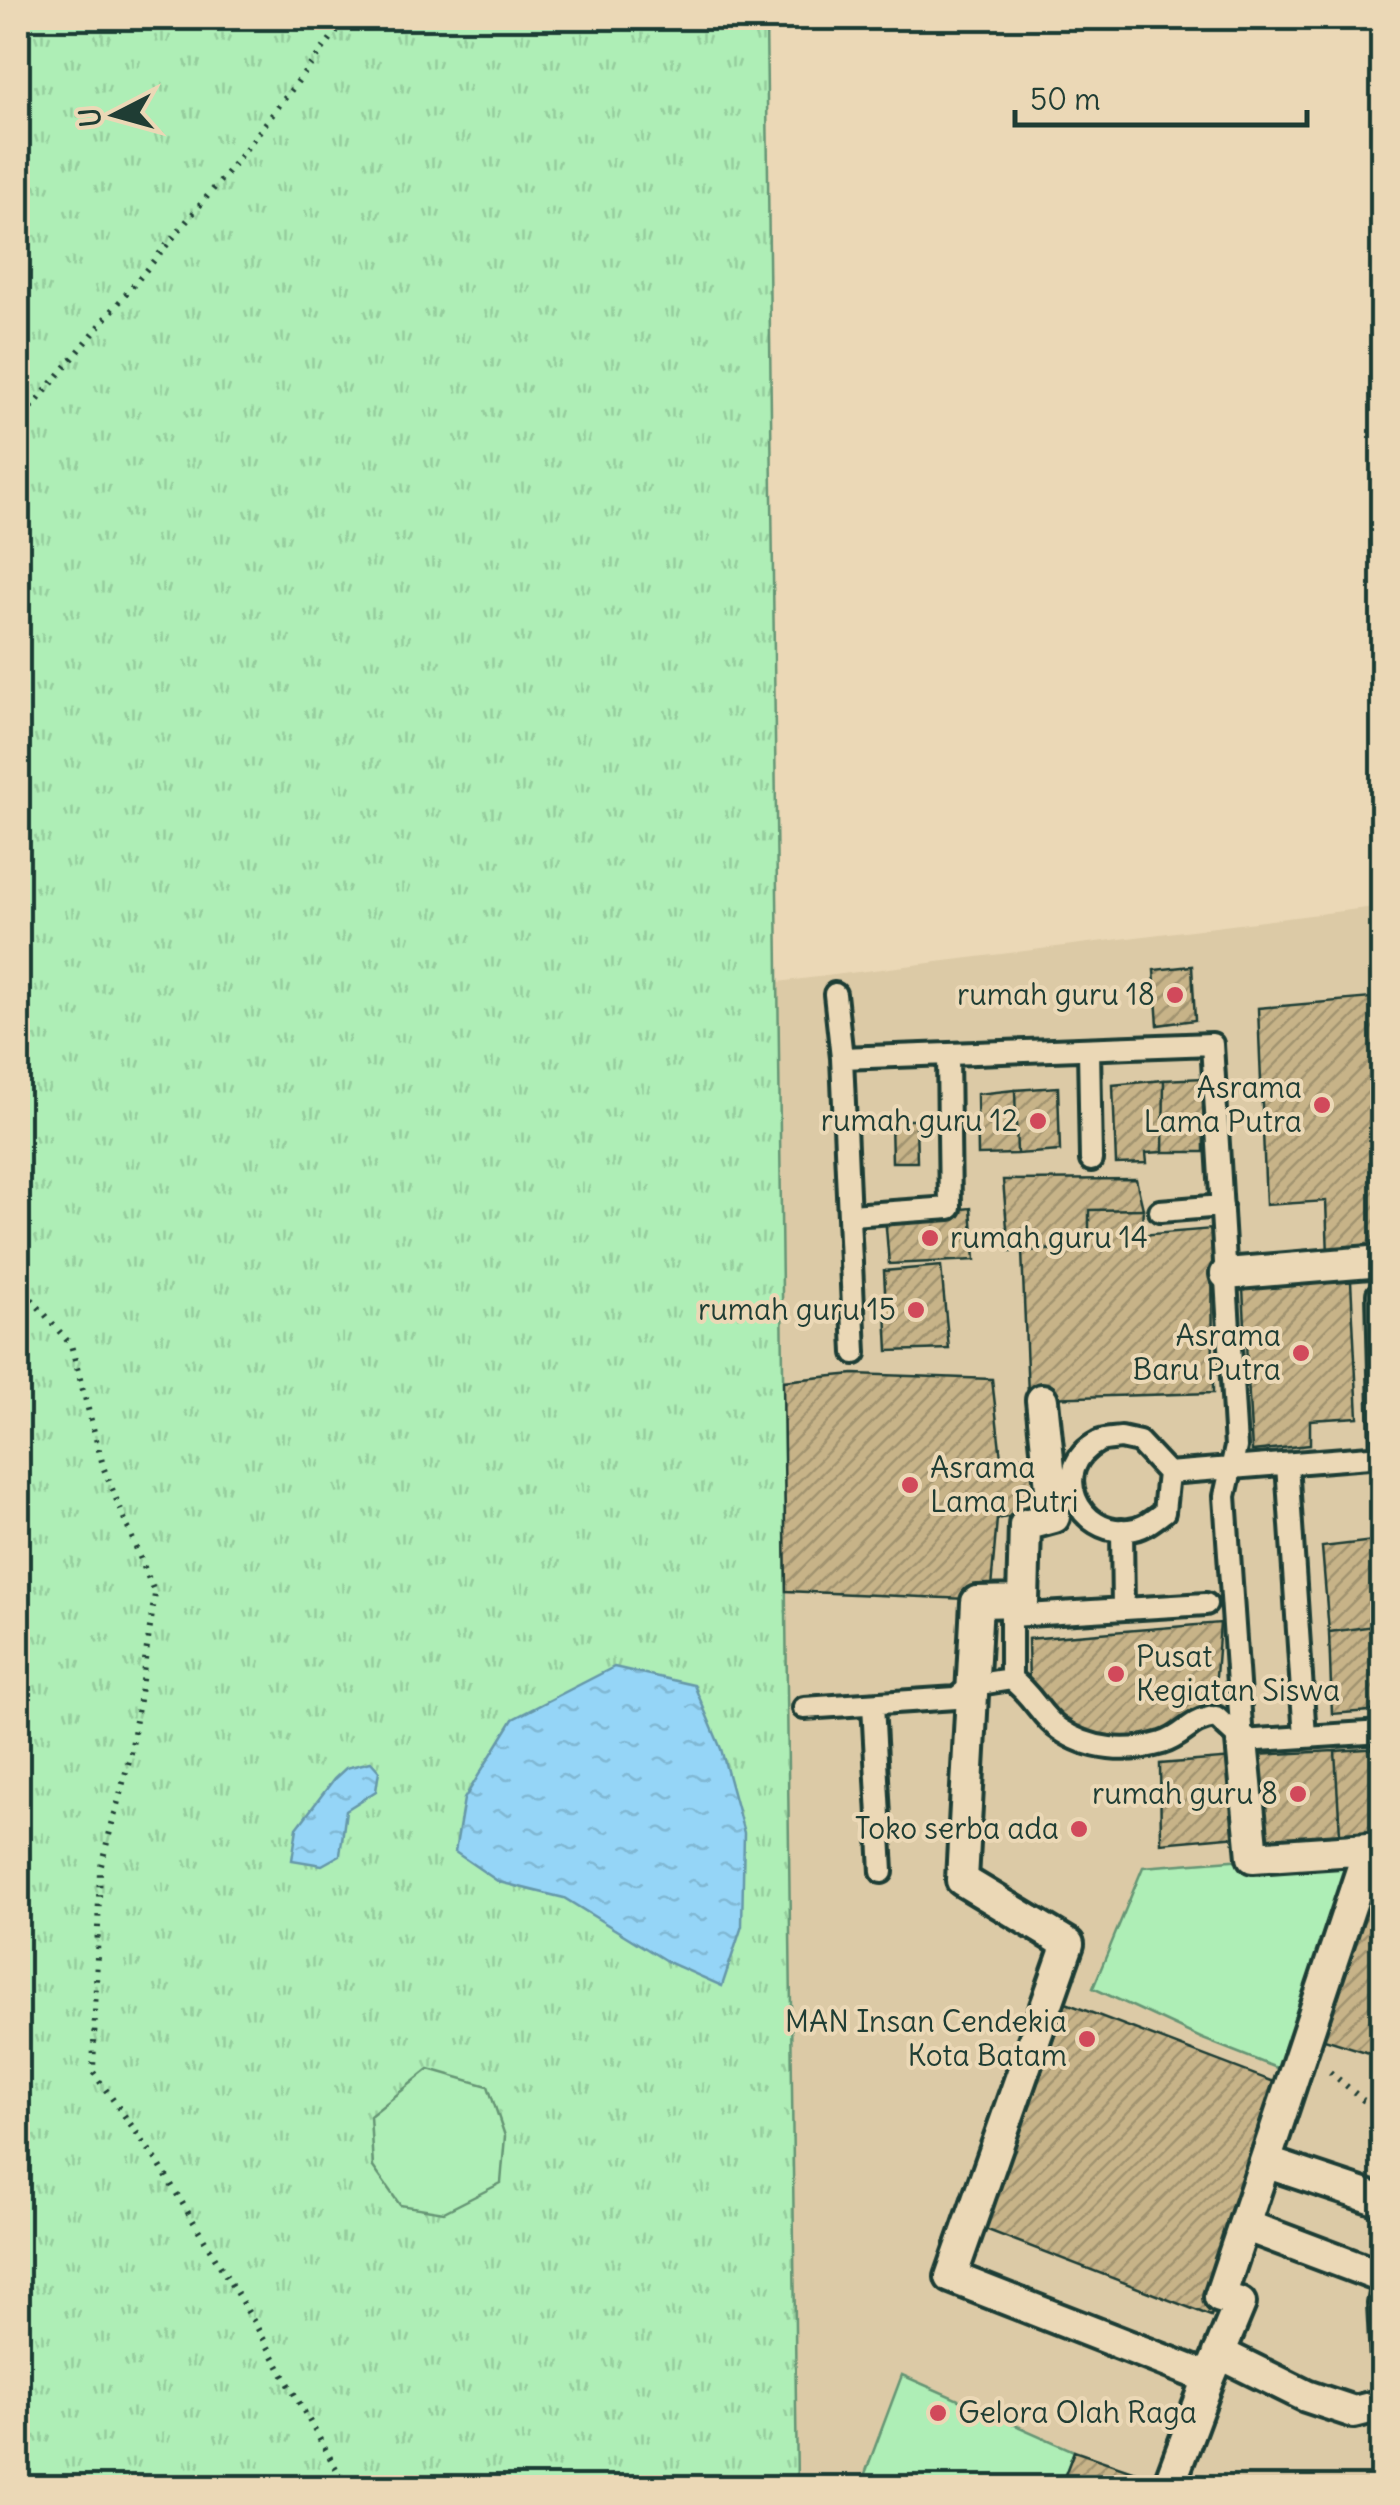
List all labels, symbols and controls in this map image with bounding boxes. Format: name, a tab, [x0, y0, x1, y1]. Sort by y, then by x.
north arrow	[65, 65, 165, 165]
scale bar	[1015, 65, 1308, 127]
text: 50 m	[1030, 80, 1100, 118]
text: U	[71, 106, 109, 129]
place label: rumah guru 18	[957, 975, 1155, 1013]
marker: rumah guru 18	[1164, 984, 1186, 1006]
place label: Asrama Lama Putra	[1143, 1068, 1302, 1140]
marker: Asrama Lama Putra	[1311, 1094, 1333, 1116]
place label: rumah guru 12	[821, 1101, 1018, 1139]
marker: rumah guru 12	[1027, 1110, 1049, 1132]
place label: rumah guru 14	[950, 1218, 1148, 1256]
marker: rumah guru 14	[919, 1227, 941, 1249]
place label: rumah guru 15	[698, 1290, 896, 1328]
marker: rumah guru 15	[905, 1299, 927, 1321]
place label: Asrama Baru Putra	[1133, 1316, 1281, 1388]
marker: Asrama Baru Putra	[1290, 1342, 1312, 1364]
place label: Asrama Lama Putri	[930, 1448, 1078, 1520]
marker: Asrama Lama Putri	[899, 1474, 921, 1496]
place label: Pusat Kegiatan Siswa	[1136, 1637, 1340, 1709]
marker: Pusat Kegiatan Siswa	[1105, 1663, 1127, 1685]
place label: rumah guru 8	[1092, 1774, 1278, 1812]
marker: rumah guru 8	[1287, 1783, 1309, 1805]
place label: Toko serba ada	[855, 1809, 1059, 1847]
marker: Toko serba ada	[1068, 1818, 1090, 1840]
place label: MAN Insan Cendekia Kota Batam	[785, 2002, 1067, 2074]
marker: MAN Insan Cendekia Kota Batam	[1076, 2028, 1098, 2050]
place label: Gelora Olah Raga	[958, 2393, 1197, 2431]
marker: Gelora Olah Raga	[927, 2402, 949, 2424]

